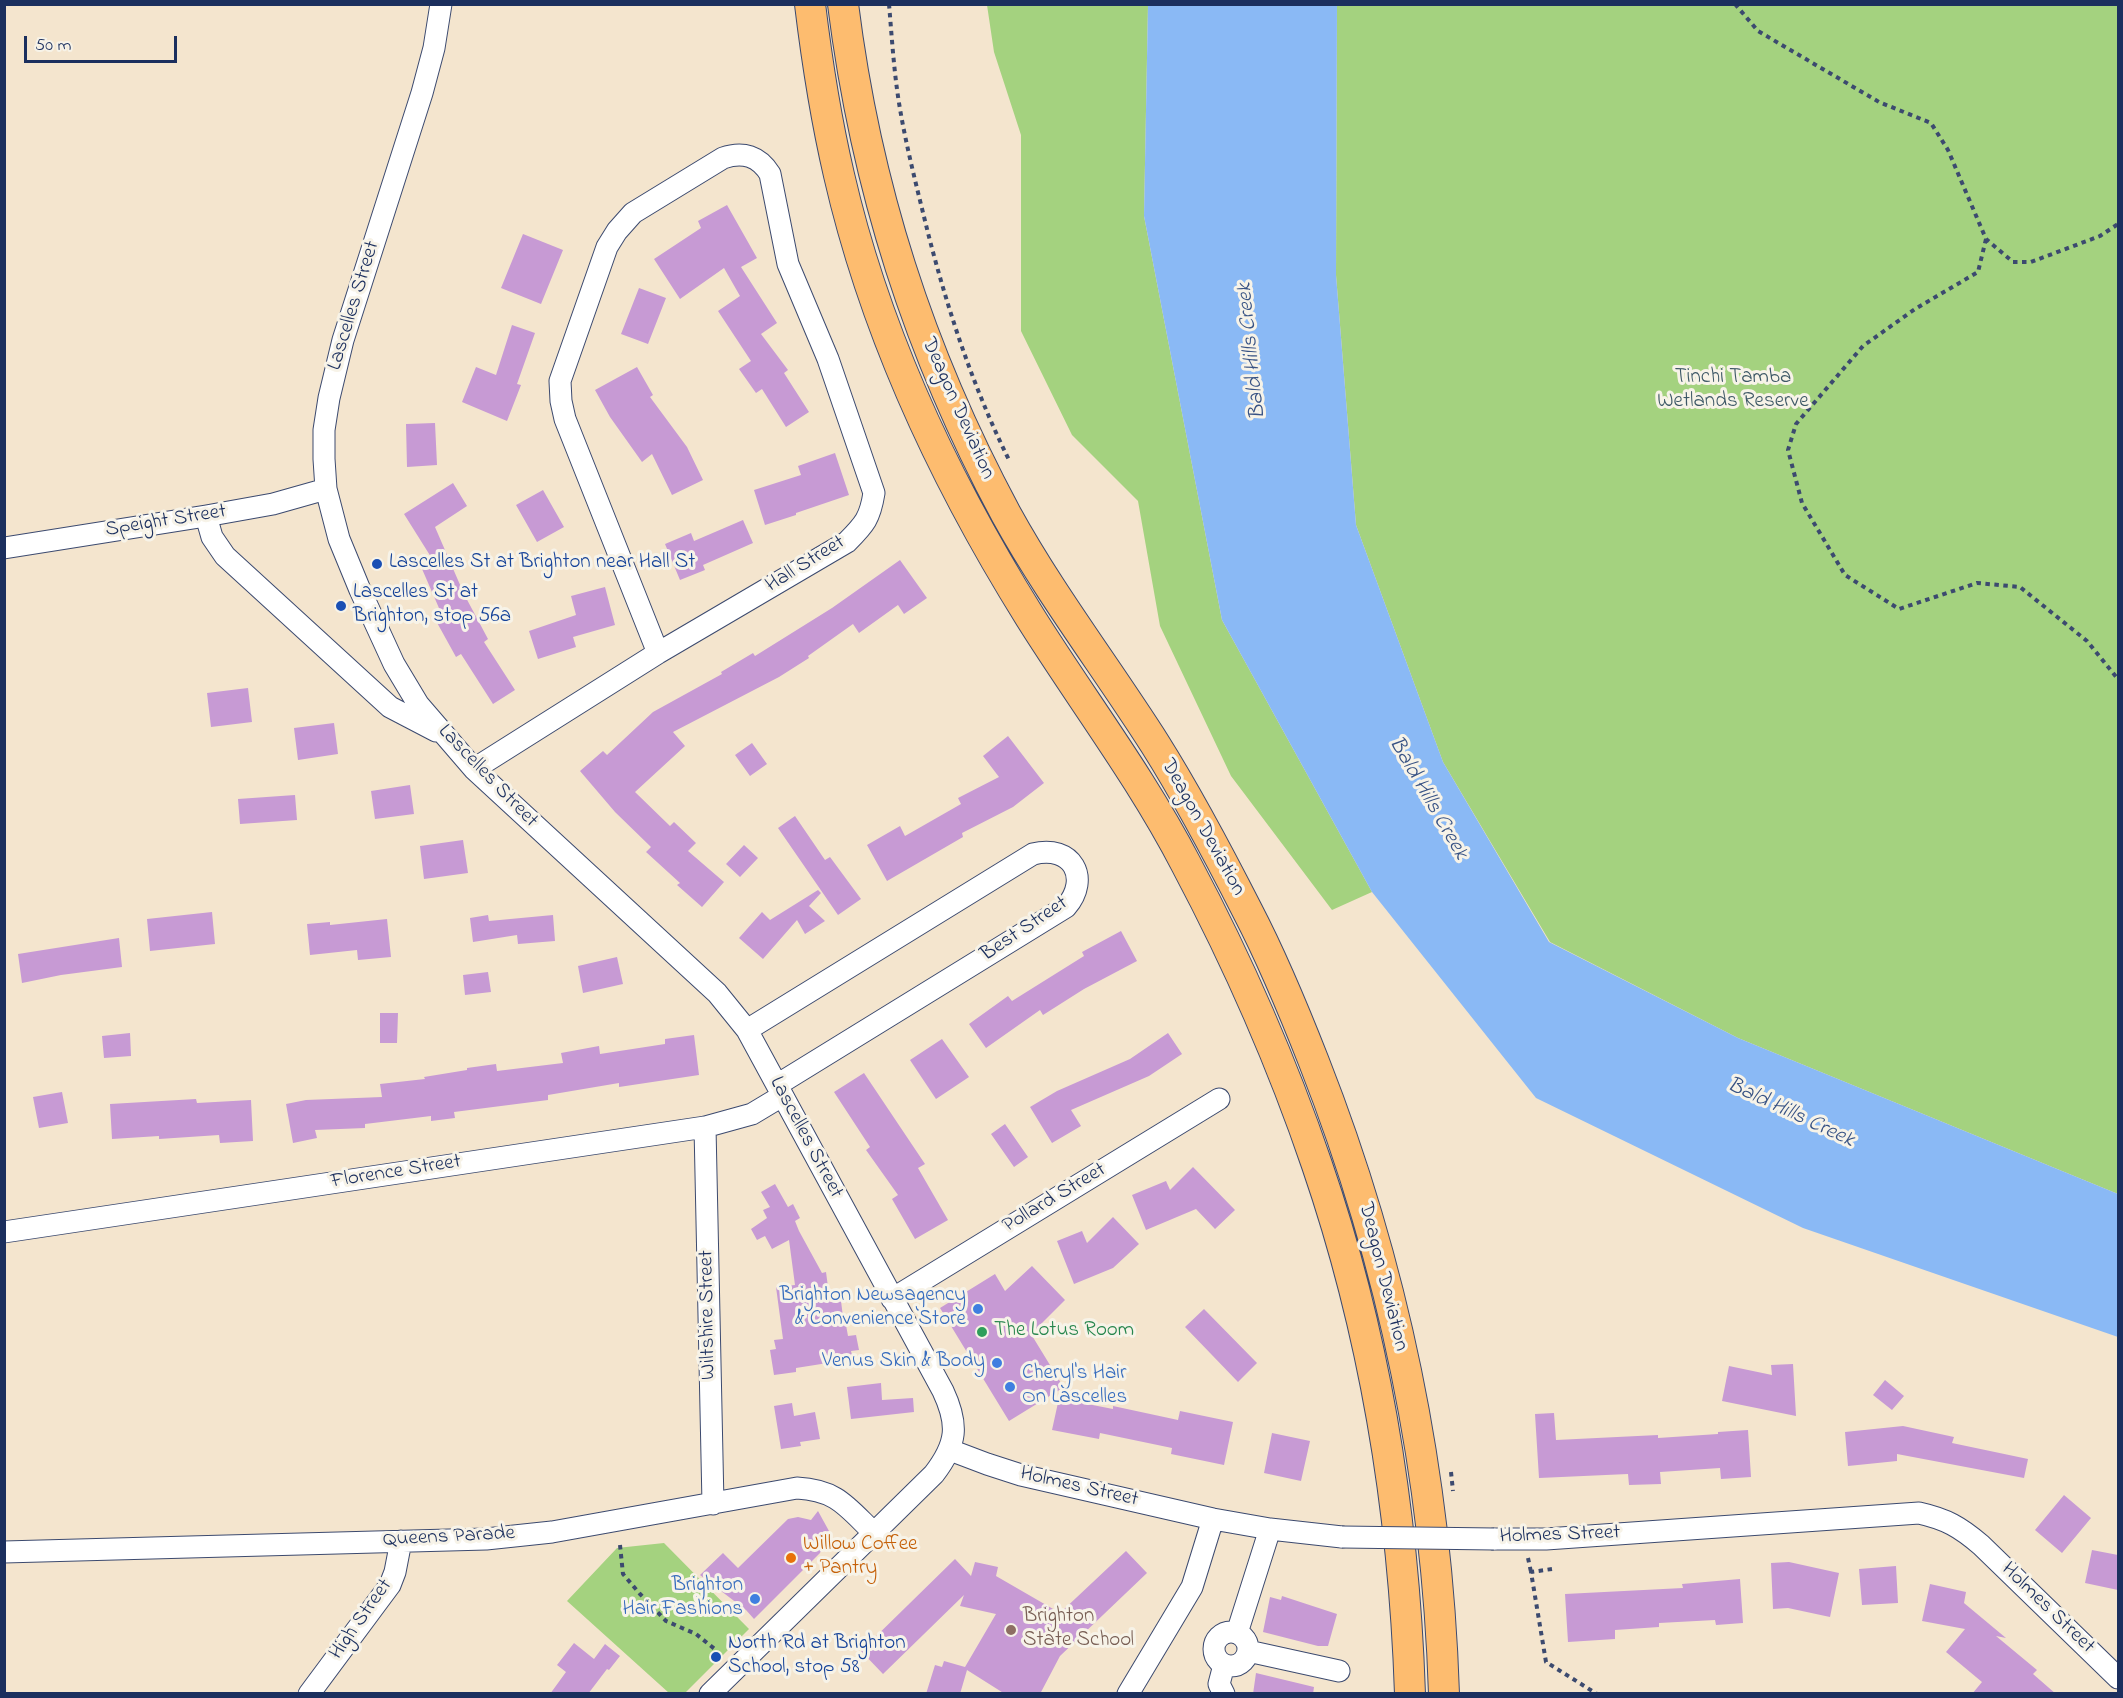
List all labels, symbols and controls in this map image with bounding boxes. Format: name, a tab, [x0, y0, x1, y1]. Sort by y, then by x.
scale bar	[27, 24, 180, 62]
text: 50 m	[35, 33, 72, 59]
street label: Lascelles Street	[323, 238, 387, 374]
water label: Bald Hills Creek	[1233, 281, 1273, 421]
street label: Deagon Deviation	[915, 334, 999, 484]
park label: Tinchi Tamba Wetlands Reserve	[1657, 366, 1809, 416]
street label: Speight Street	[104, 500, 228, 544]
street label: Hall Street	[762, 531, 850, 599]
place label: Lascelles St at Brighton near Hall St	[389, 551, 695, 577]
marker: Lascelles St at Brighton near Hall St	[370, 557, 384, 571]
place label: Lascelles St at Brighton, stop 56a	[353, 581, 511, 631]
marker: Lascelles St at Brighton, stop 56a	[334, 599, 348, 613]
street label: Lascelles Street	[431, 720, 543, 834]
water label: Bald Hills Creek	[1381, 733, 1473, 865]
street label: Deagon Deviation	[1154, 755, 1250, 901]
street label: Best Street	[977, 892, 1073, 968]
street label: Lascelles Street	[762, 1073, 848, 1203]
water label: Bald Hills Creek	[1722, 1073, 1858, 1155]
street label: Florence Street	[329, 1150, 463, 1196]
street label: Pollard Street	[999, 1158, 1111, 1240]
street label: Deagon Deviation	[1351, 1200, 1413, 1354]
street label: Wiltshire Street	[695, 1250, 723, 1380]
place label: Brighton Newsagency & Convenience Store	[780, 1284, 966, 1334]
marker: Brighton Newsagency & Convenience Store	[971, 1302, 985, 1316]
place label: The Lotus Room	[994, 1319, 1134, 1345]
marker: The Lotus Room	[975, 1325, 989, 1339]
place label: Venus Skin & Body	[822, 1350, 985, 1376]
marker: Venus Skin & Body	[990, 1356, 1004, 1370]
place label: Cheryl's Hair On Lascelles	[1022, 1362, 1127, 1412]
marker: Cheryl's Hair On Lascelles	[1003, 1380, 1017, 1394]
street label: Holmes Street	[1017, 1462, 1141, 1514]
street label: Holmes Street	[1499, 1521, 1621, 1551]
street label: Queens Parade	[383, 1522, 515, 1554]
place label: Willow Coffee + Pantry	[803, 1533, 917, 1583]
marker: Willow Coffee + Pantry	[784, 1551, 798, 1565]
street label: Holmes Street	[1995, 1558, 2099, 1660]
place label: Brighton Hair Fashions	[623, 1574, 743, 1624]
street label: High Street	[325, 1575, 399, 1665]
marker: Brighton Hair Fashions	[748, 1592, 762, 1606]
place label: Brighton State School	[1023, 1605, 1134, 1655]
marker: Brighton State School	[1004, 1623, 1018, 1637]
place label: North Rd at Brighton School, stop 58	[728, 1632, 906, 1682]
marker: North Rd at Brighton School, stop 58	[709, 1650, 723, 1664]

